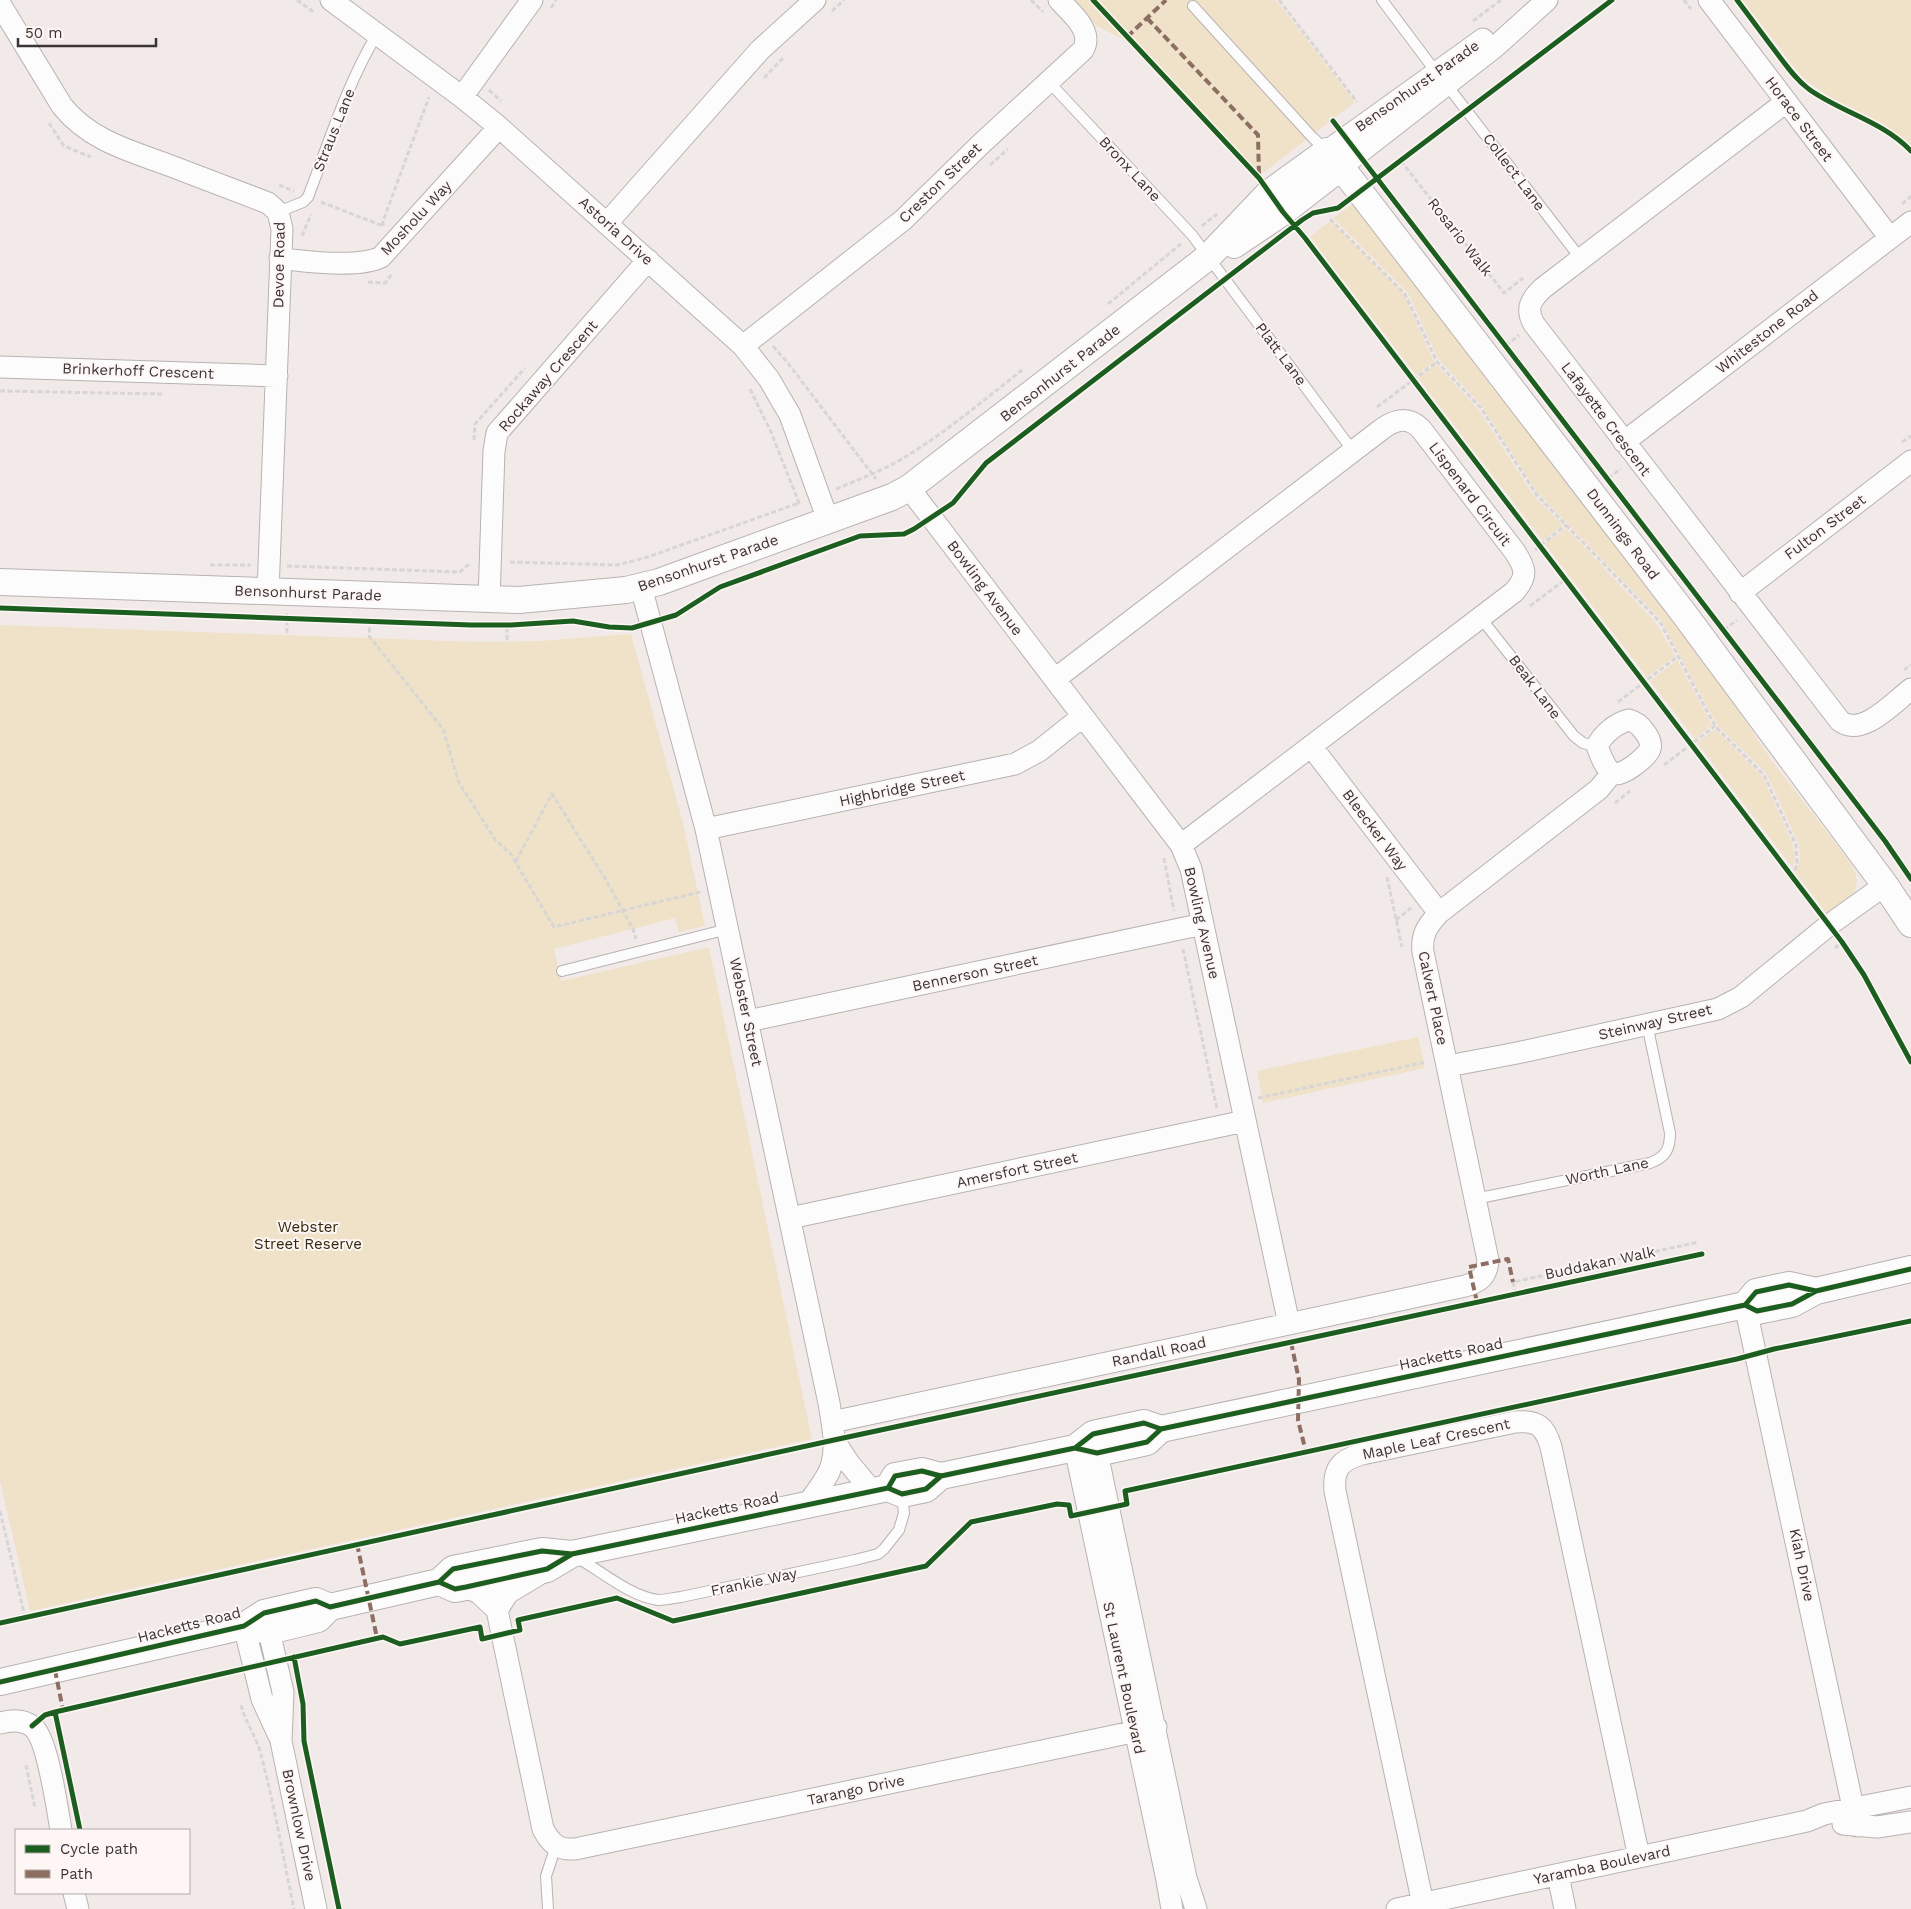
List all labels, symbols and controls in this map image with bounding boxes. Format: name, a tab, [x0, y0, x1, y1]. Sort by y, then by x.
scale bar	[18, 15, 155, 47]
text: 50 m	[25, 24, 62, 42]
street label: Bensonhurst Parade	[1351, 36, 1483, 136]
street label: Horace Street	[1761, 73, 1837, 166]
street label: Straus Lane	[309, 86, 359, 174]
street label: Collect Lane	[1479, 130, 1549, 214]
street label: Bronx Lane	[1095, 133, 1165, 205]
street label: Creston Street	[895, 139, 985, 227]
street label: Mosholu Way	[377, 177, 456, 259]
street label: Astoria Drive	[575, 193, 657, 269]
street label: Rosario Walk	[1424, 194, 1496, 280]
street label: Devoe Road	[269, 222, 289, 308]
street label: Whitestone Road	[1712, 286, 1822, 378]
street label: Rockaway Crescent	[495, 316, 602, 435]
street label: Platt Lane	[1252, 319, 1310, 389]
street label: Bensonhurst Parade	[996, 320, 1124, 426]
street label: Brinkerhoff Crescent	[62, 359, 215, 383]
street label: Lafayette Crescent	[1557, 359, 1655, 480]
street label: Lispenard Circuit	[1425, 439, 1515, 550]
street label: Dunnings Road	[1583, 485, 1663, 583]
street label: Fulton Street	[1781, 490, 1870, 563]
street label: Bensonhurst Parade	[635, 530, 781, 596]
street label: Bowling Avenue	[943, 537, 1027, 639]
street label: Bensonhurst Parade	[234, 581, 382, 605]
street label: Beak Lane	[1505, 651, 1565, 723]
street label: Highbridge Street	[837, 766, 967, 810]
street label: Bleecker Way	[1339, 786, 1412, 874]
street label: Bowling Avenue	[1180, 865, 1224, 981]
street label: Calvert Place	[1414, 949, 1452, 1047]
street label: Bennerson Street	[911, 951, 1040, 995]
street label: Webster Street	[726, 956, 766, 1069]
street label: Steinway Street	[1597, 1000, 1714, 1044]
street label: Amersfort Street	[955, 1148, 1080, 1192]
street label: Worth Lane	[1564, 1153, 1650, 1189]
park label: Webster Street Reserve	[254, 1218, 362, 1253]
street label: Buddakan Walk	[1543, 1242, 1657, 1284]
street label: Randall Road	[1110, 1333, 1208, 1371]
street label: Hacketts Road	[1397, 1334, 1505, 1374]
street label: Maple Leaf Crescent	[1361, 1414, 1512, 1463]
street label: Hacketts Road	[673, 1488, 781, 1528]
street label: Kiah Drive	[1786, 1527, 1818, 1603]
street label: Frankie Way	[709, 1564, 799, 1600]
street label: St Laurent Boulevard	[1099, 1600, 1149, 1756]
street label: Hacketts Road	[136, 1603, 242, 1647]
street label: Brownlow Drive	[278, 1767, 320, 1883]
street label: Tarango Drive	[806, 1771, 906, 1809]
legend	[15, 1829, 190, 1894]
text: Cycle path	[60, 1840, 138, 1858]
street label: Yaramba Boulevard	[1532, 1842, 1672, 1888]
text: Path	[60, 1865, 93, 1883]

